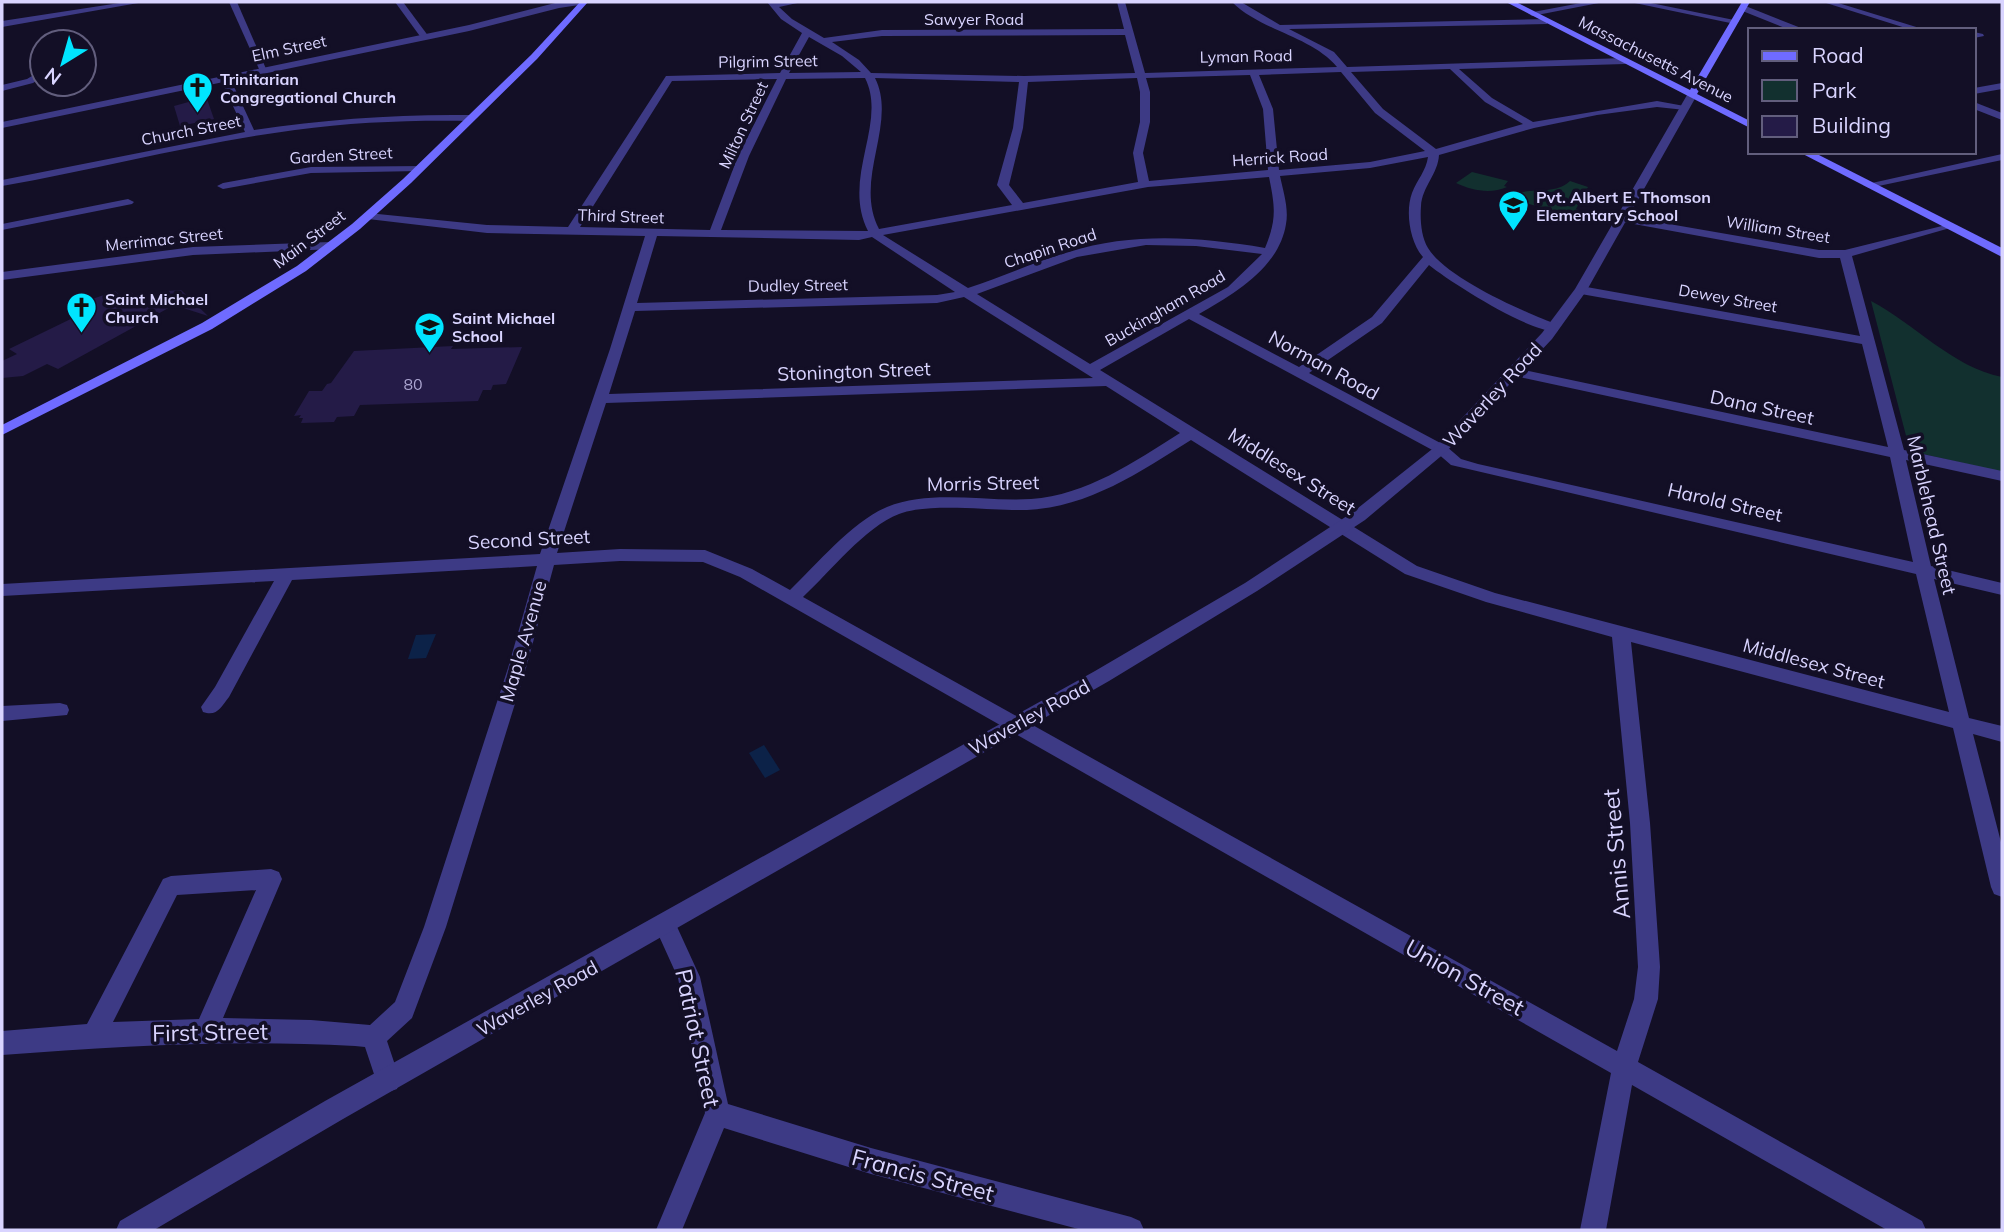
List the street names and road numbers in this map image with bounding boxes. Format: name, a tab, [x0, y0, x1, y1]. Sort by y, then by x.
street label: Sawyer Road	[924, 9, 1024, 29]
street label: Massachusetts Avenue	[1575, 11, 1737, 107]
street label: Elm Street	[250, 30, 328, 66]
street label: Lyman Road	[1199, 45, 1293, 67]
street label: Pilgrim Street	[718, 50, 818, 72]
street label: Milton Street	[714, 78, 772, 172]
street label: Church Street	[140, 110, 243, 149]
street label: Garden Street	[289, 142, 393, 168]
street label: Herrick Road	[1231, 144, 1329, 170]
street label: Third Street	[577, 204, 665, 228]
street label: Main Street	[269, 205, 349, 273]
street label: William Street	[1725, 211, 1832, 247]
street label: Merrimac Street	[104, 223, 224, 255]
street label: Chapin Road	[1001, 224, 1099, 272]
street label: Buckingham Road	[1101, 265, 1229, 351]
street label: Dudley Street	[748, 274, 849, 296]
street label: Dewey Street	[1677, 279, 1779, 317]
street label: Norman Road	[1265, 325, 1383, 405]
street label: Waverley Road	[1437, 337, 1547, 453]
street label: Stonington Street	[777, 356, 931, 386]
street label: Dana Street	[1708, 384, 1816, 430]
street label: Middlesex Street	[1224, 422, 1360, 520]
street label: Marblehead Street	[1902, 433, 1962, 597]
street label: Morris Street	[927, 470, 1040, 496]
street label: Harold Street	[1665, 477, 1785, 527]
street label: Second Street	[467, 524, 591, 554]
street label: Maple Avenue	[494, 578, 552, 704]
street label: Middlesex Street	[1740, 633, 1888, 694]
street label: Waverley Road	[964, 674, 1094, 760]
street label: Annis Street	[1596, 788, 1636, 920]
street label: Union Street	[1400, 932, 1530, 1022]
street label: Waverley Road	[472, 955, 602, 1041]
street label: Patriot Street	[669, 966, 727, 1110]
street label: First Street	[152, 1016, 268, 1048]
street label: Francis Street	[849, 1142, 997, 1208]

